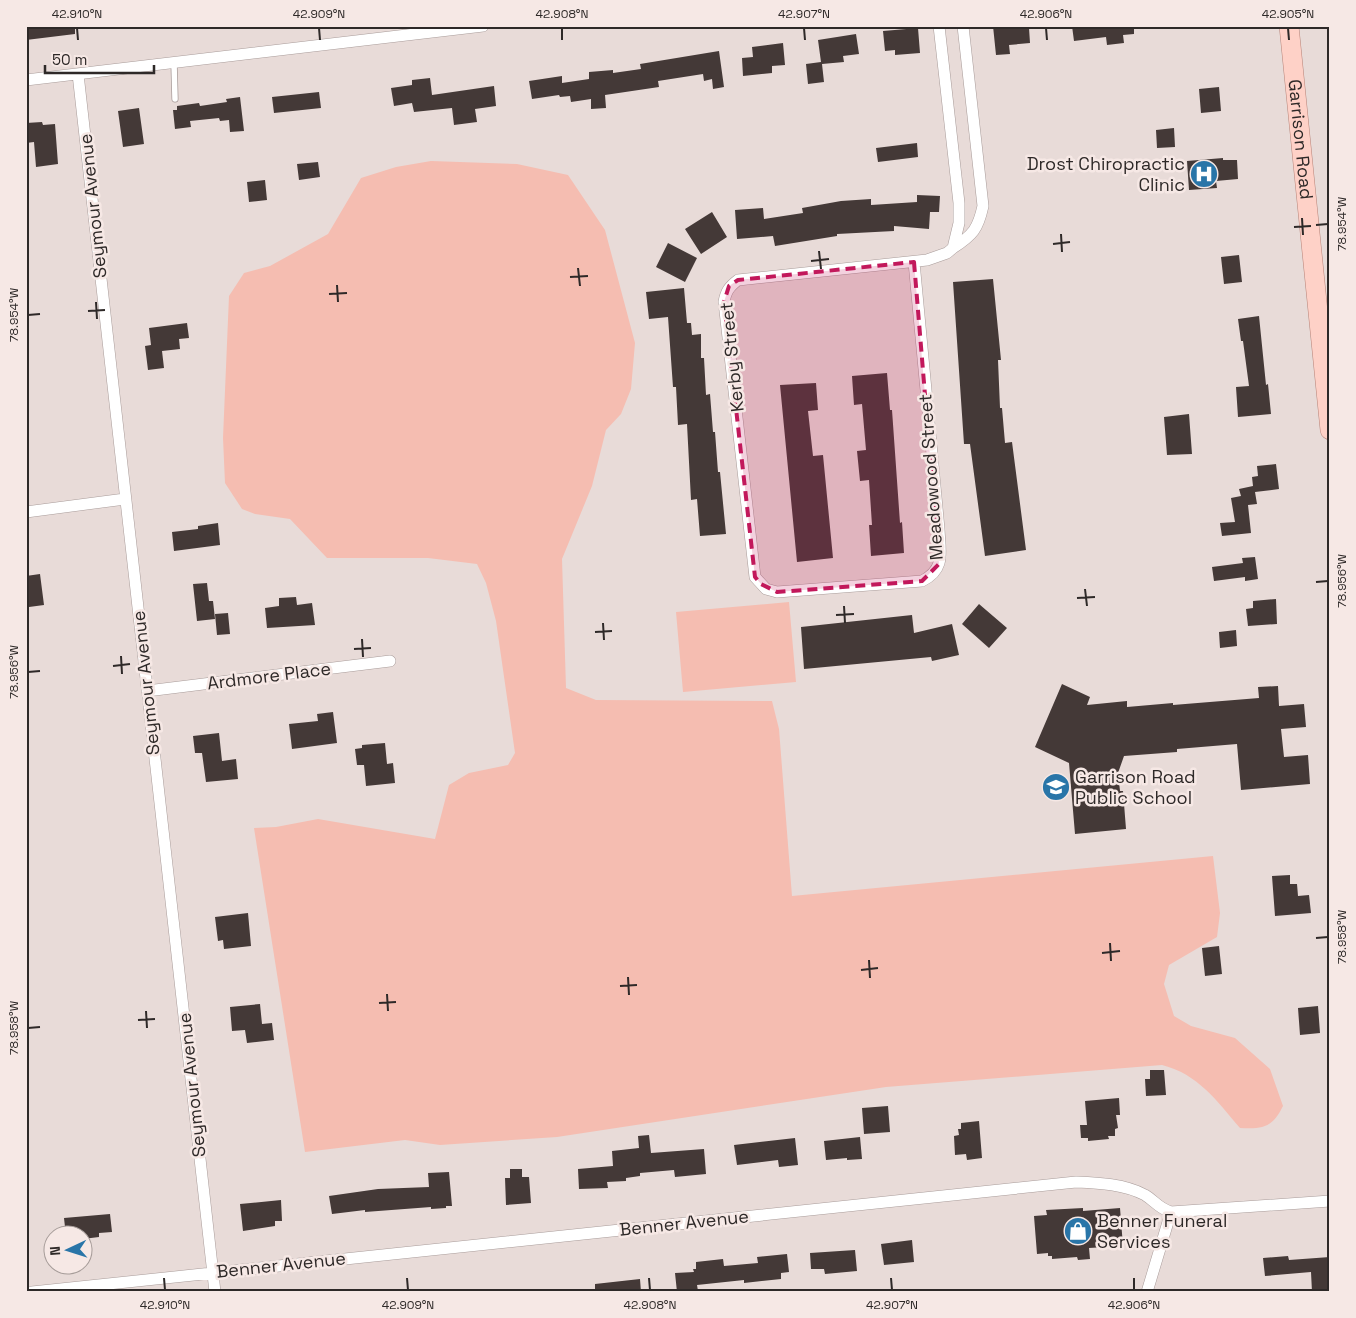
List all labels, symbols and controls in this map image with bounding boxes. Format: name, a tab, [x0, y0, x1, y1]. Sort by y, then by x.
text: 42.910°N	[52, 6, 102, 22]
text: 42.909°N	[293, 6, 345, 22]
text: 42.908°N	[536, 6, 588, 22]
text: 42.907°N	[778, 6, 830, 22]
text: 42.906°N	[1020, 6, 1072, 22]
text: 42.905°N	[1262, 6, 1314, 22]
scale bar	[45, 42, 154, 74]
text: 50 m	[52, 50, 87, 69]
street label: Garrison Road	[1283, 78, 1319, 201]
street label: Seymour Avenue	[73, 133, 112, 279]
place label: Drost Chiropractic Clinic	[1027, 152, 1185, 196]
hospital icon: Drost Chiropractic Clinic	[1189, 159, 1219, 189]
text: 78.954°W	[1334, 196, 1350, 251]
text: 78.954°W	[6, 287, 22, 342]
street label: Kerby Street	[714, 301, 749, 413]
street label: Meadowood Street	[913, 393, 948, 561]
text: 78.956°W	[1334, 553, 1350, 608]
street label: Seymour Avenue	[126, 610, 165, 756]
text: 78.956°W	[6, 644, 22, 699]
street label: Ardmore Place	[206, 657, 332, 695]
place label: Garrison Road Public School	[1075, 765, 1196, 809]
school or university icon: Garrison Road Public School	[1041, 772, 1071, 802]
text: 78.958°W	[1334, 909, 1350, 964]
text: 78.958°W	[6, 1000, 22, 1055]
street label: Seymour Avenue	[172, 1012, 211, 1158]
street label: Benner Avenue	[618, 1204, 750, 1241]
place label: Benner Funeral Services	[1097, 1209, 1227, 1253]
shop icon: Benner Funeral Services	[1063, 1216, 1093, 1246]
north arrow	[42, 1226, 92, 1276]
text: N	[46, 1246, 64, 1256]
street label: Benner Avenue	[215, 1246, 347, 1283]
text: 42.910°N	[140, 1297, 190, 1313]
text: 42.909°N	[382, 1297, 434, 1313]
text: 42.908°N	[624, 1297, 676, 1313]
text: 42.907°N	[866, 1297, 918, 1313]
text: 42.906°N	[1108, 1297, 1160, 1313]

